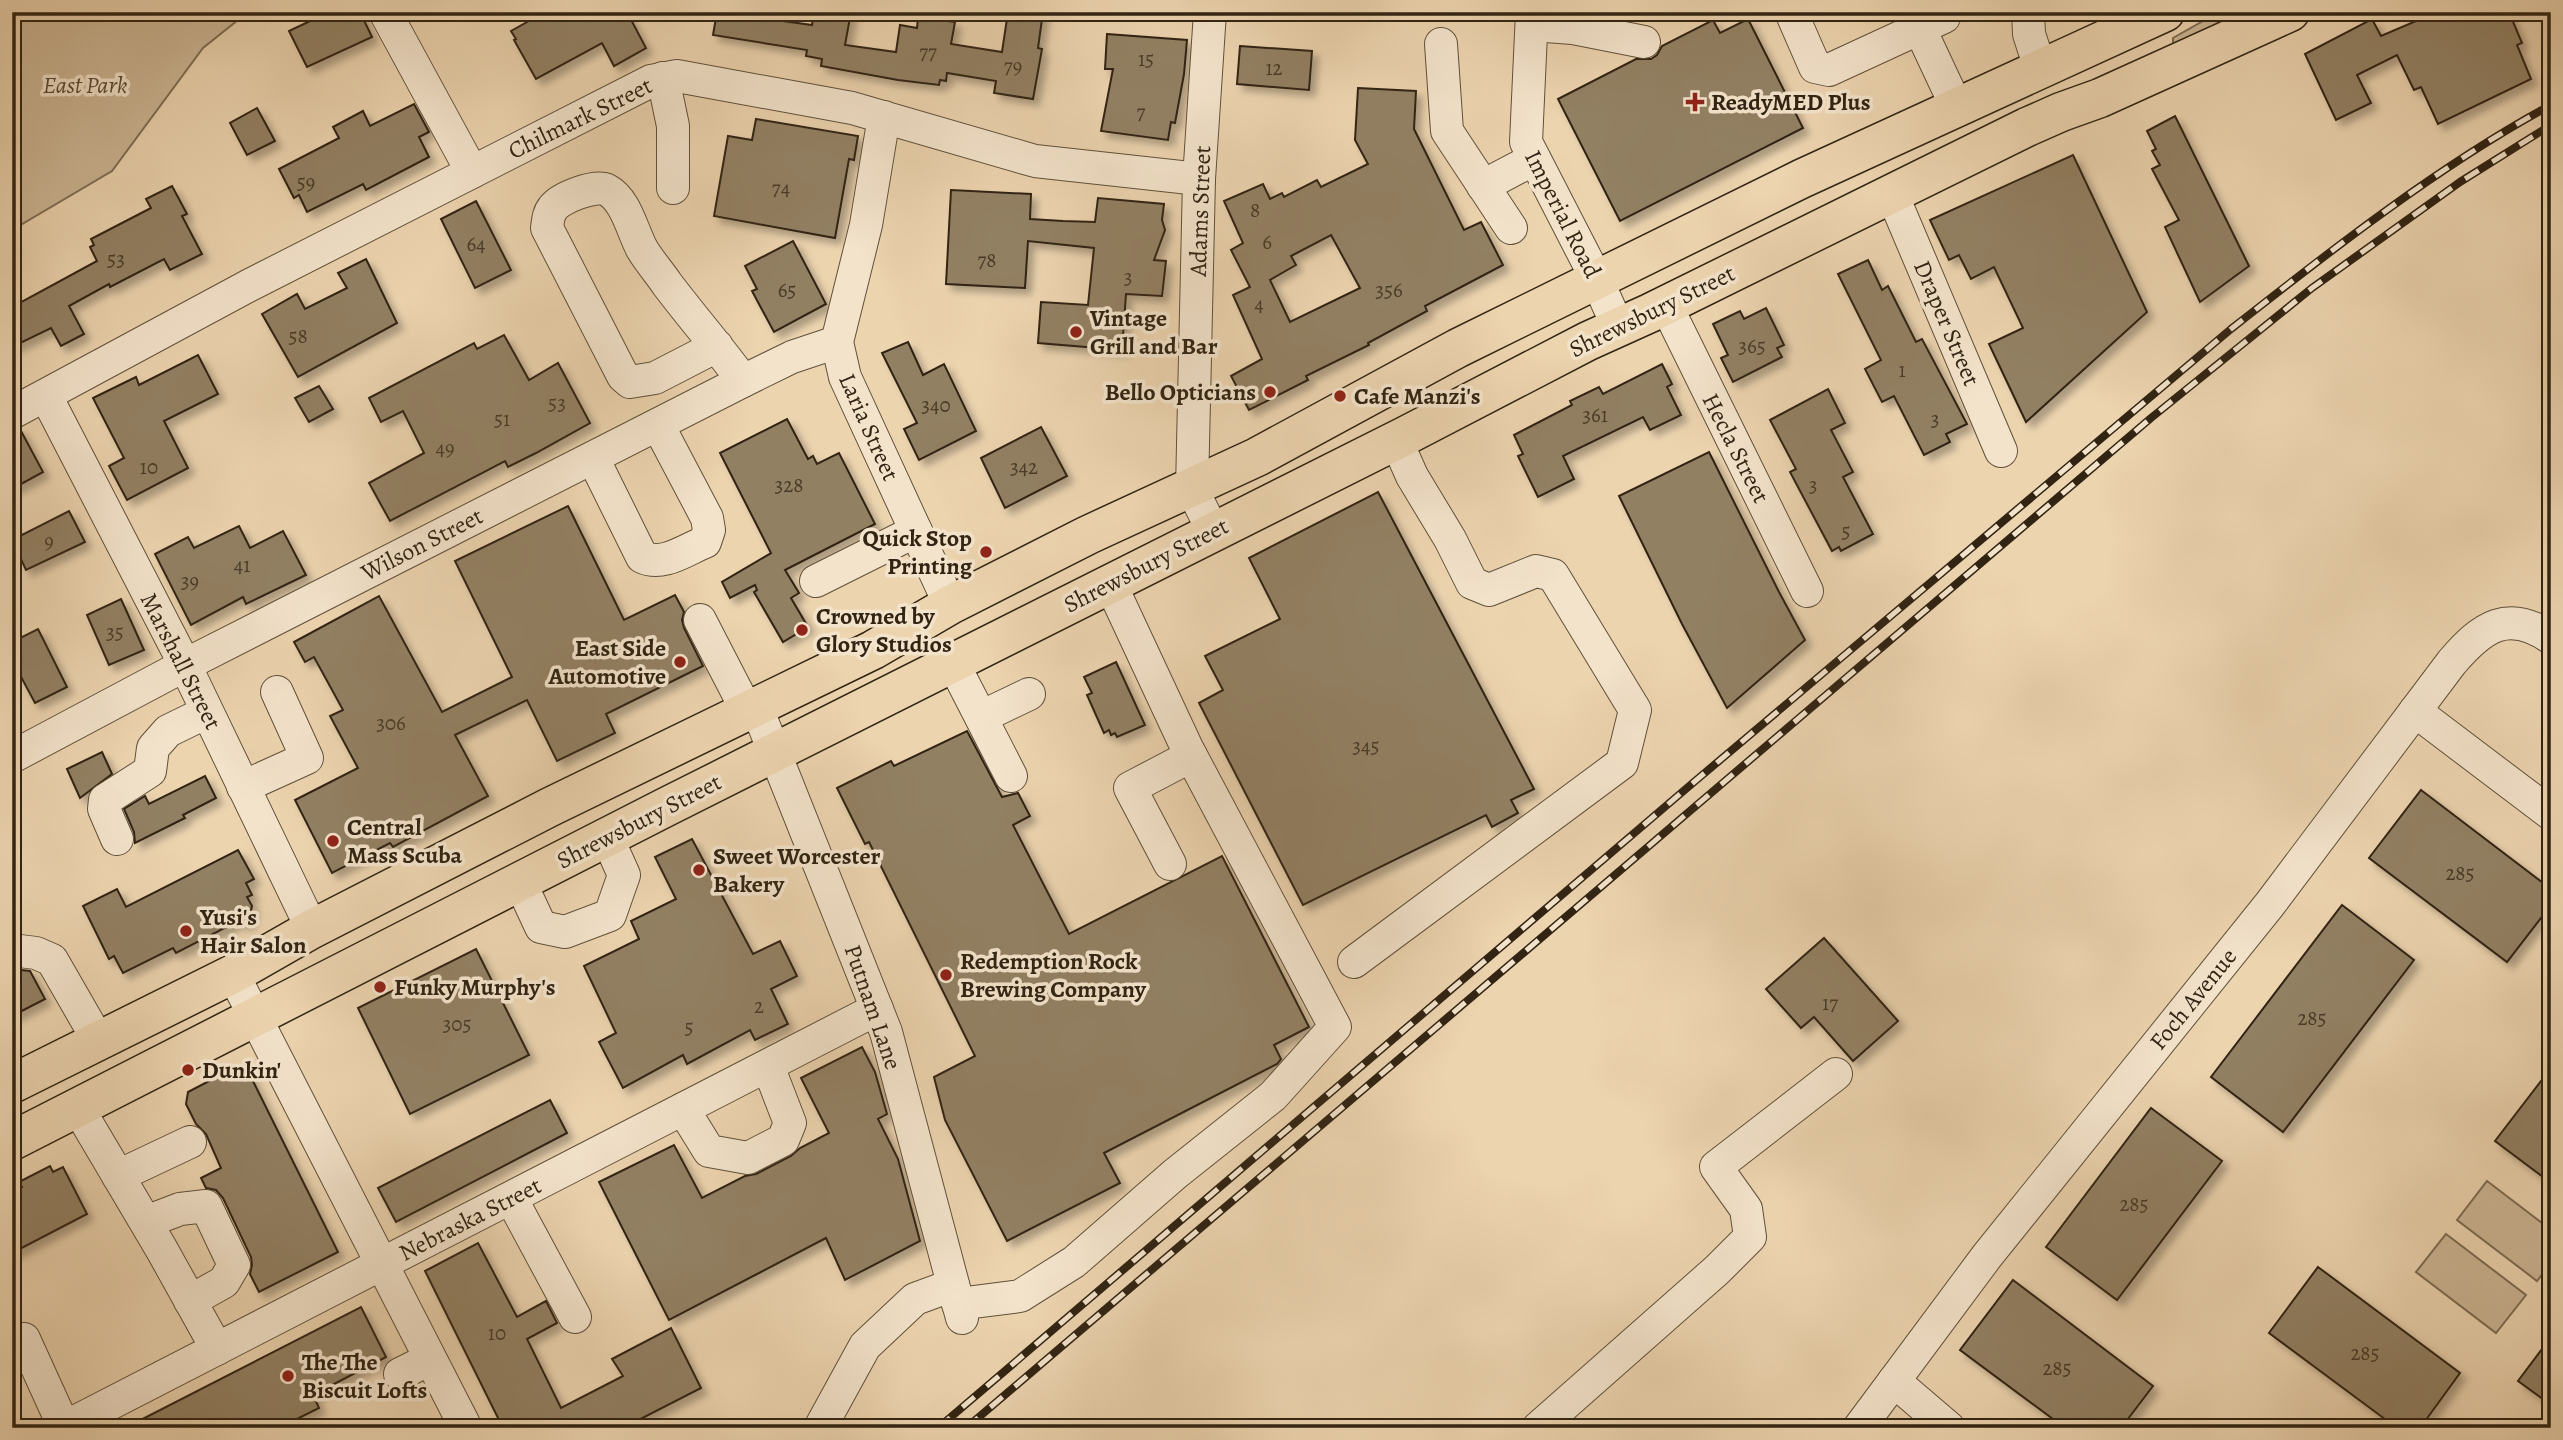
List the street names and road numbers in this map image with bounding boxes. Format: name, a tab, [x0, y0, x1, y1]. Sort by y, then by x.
street label: Chilmark Street	[503, 69, 657, 167]
street label: Adams Street	[1182, 145, 1218, 278]
street label: Imperial Road	[1517, 145, 1609, 284]
street label: Draper Street	[1906, 255, 1988, 391]
street label: Shrewsbury Street	[1564, 257, 1740, 365]
street label: Laria Street	[831, 368, 907, 486]
street label: Hecla Street	[1695, 388, 1777, 509]
street label: Wilson Street	[355, 500, 488, 589]
street label: Shrewsbury Street	[1058, 510, 1234, 620]
street label: Marshall Street	[133, 587, 229, 735]
street label: Shrewsbury Street	[551, 766, 727, 876]
street label: Putnam Lane	[837, 940, 909, 1074]
street label: Foch Avenue	[2142, 941, 2244, 1057]
street label: Nebraska Street	[393, 1169, 547, 1269]

